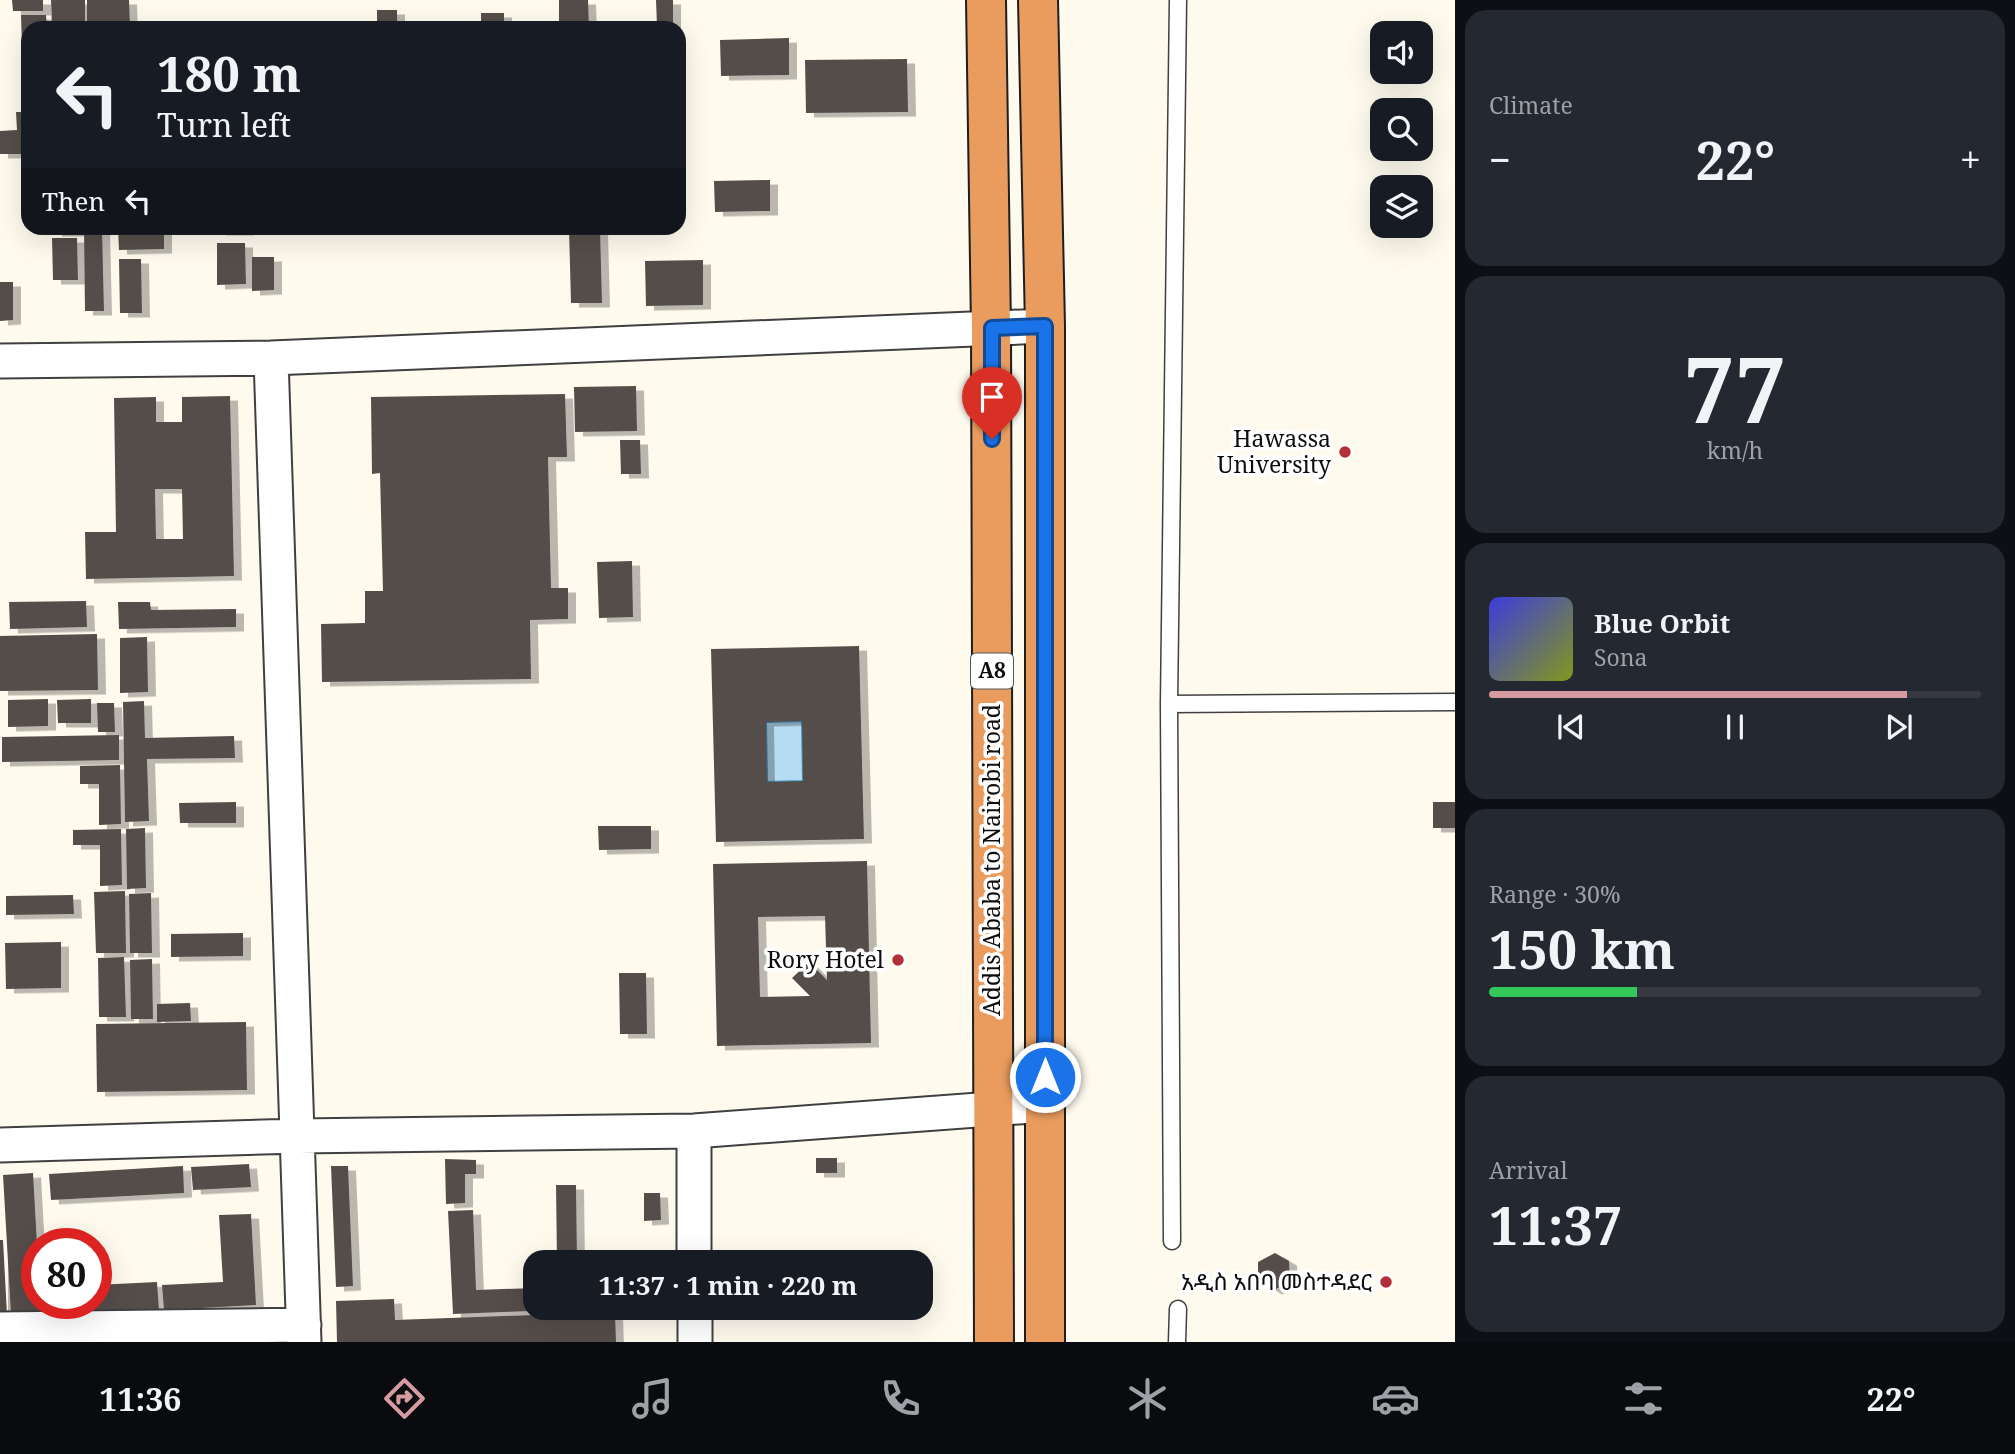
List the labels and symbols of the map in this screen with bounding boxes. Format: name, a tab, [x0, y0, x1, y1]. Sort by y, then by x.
pin	[962, 367, 1022, 439]
place label: Hawassa University	[1217, 422, 1331, 480]
marker: Hawassa University	[1337, 444, 1353, 460]
road number: A8	[971, 654, 1013, 688]
street label: Addis Ababa to Nairobi road	[975, 704, 1007, 1016]
place label: Rory Hotel	[767, 943, 884, 975]
marker: Rory Hotel	[890, 952, 906, 968]
position arrow	[1008, 1040, 1082, 1114]
speed limit sign: 80	[21, 1228, 112, 1319]
place label: አዲስ አበባ መስተዳደር	[1181, 1265, 1372, 1297]
marker: አዲስ አበባ መስተዳደር	[1378, 1274, 1394, 1290]

